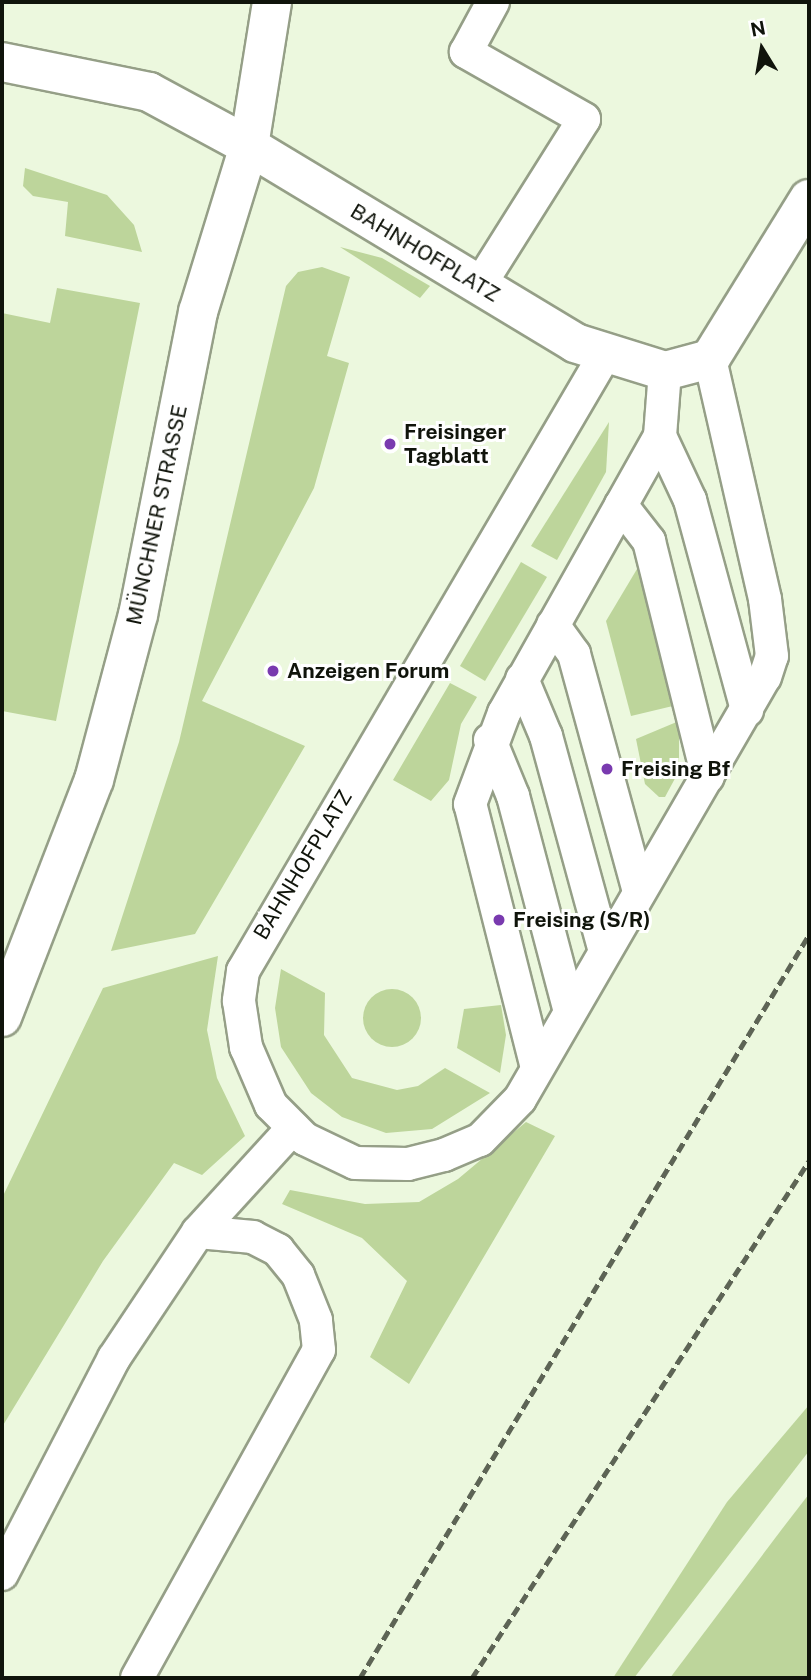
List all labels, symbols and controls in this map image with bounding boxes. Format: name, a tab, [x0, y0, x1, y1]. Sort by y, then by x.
north arrow	[727, 14, 797, 84]
text: N	[749, 16, 767, 41]
street label: BAHNHOFPLATZ	[346, 199, 504, 307]
street label: MÜNCHNER STRASSE	[121, 403, 193, 627]
place label: Freisinger Tagblatt	[404, 419, 506, 469]
marker: Freisinger Tagblatt	[382, 436, 398, 452]
place label: Anzeigen Forum	[287, 658, 449, 684]
marker: Anzeigen Forum	[265, 663, 281, 679]
place label: Freising Bf	[621, 756, 730, 782]
marker: Freising Bf	[599, 761, 615, 777]
street label: BAHNHOFPLATZ	[249, 786, 357, 944]
place label: Freising (S/R)	[513, 907, 651, 933]
marker: Freising (S/R)	[491, 912, 507, 928]

